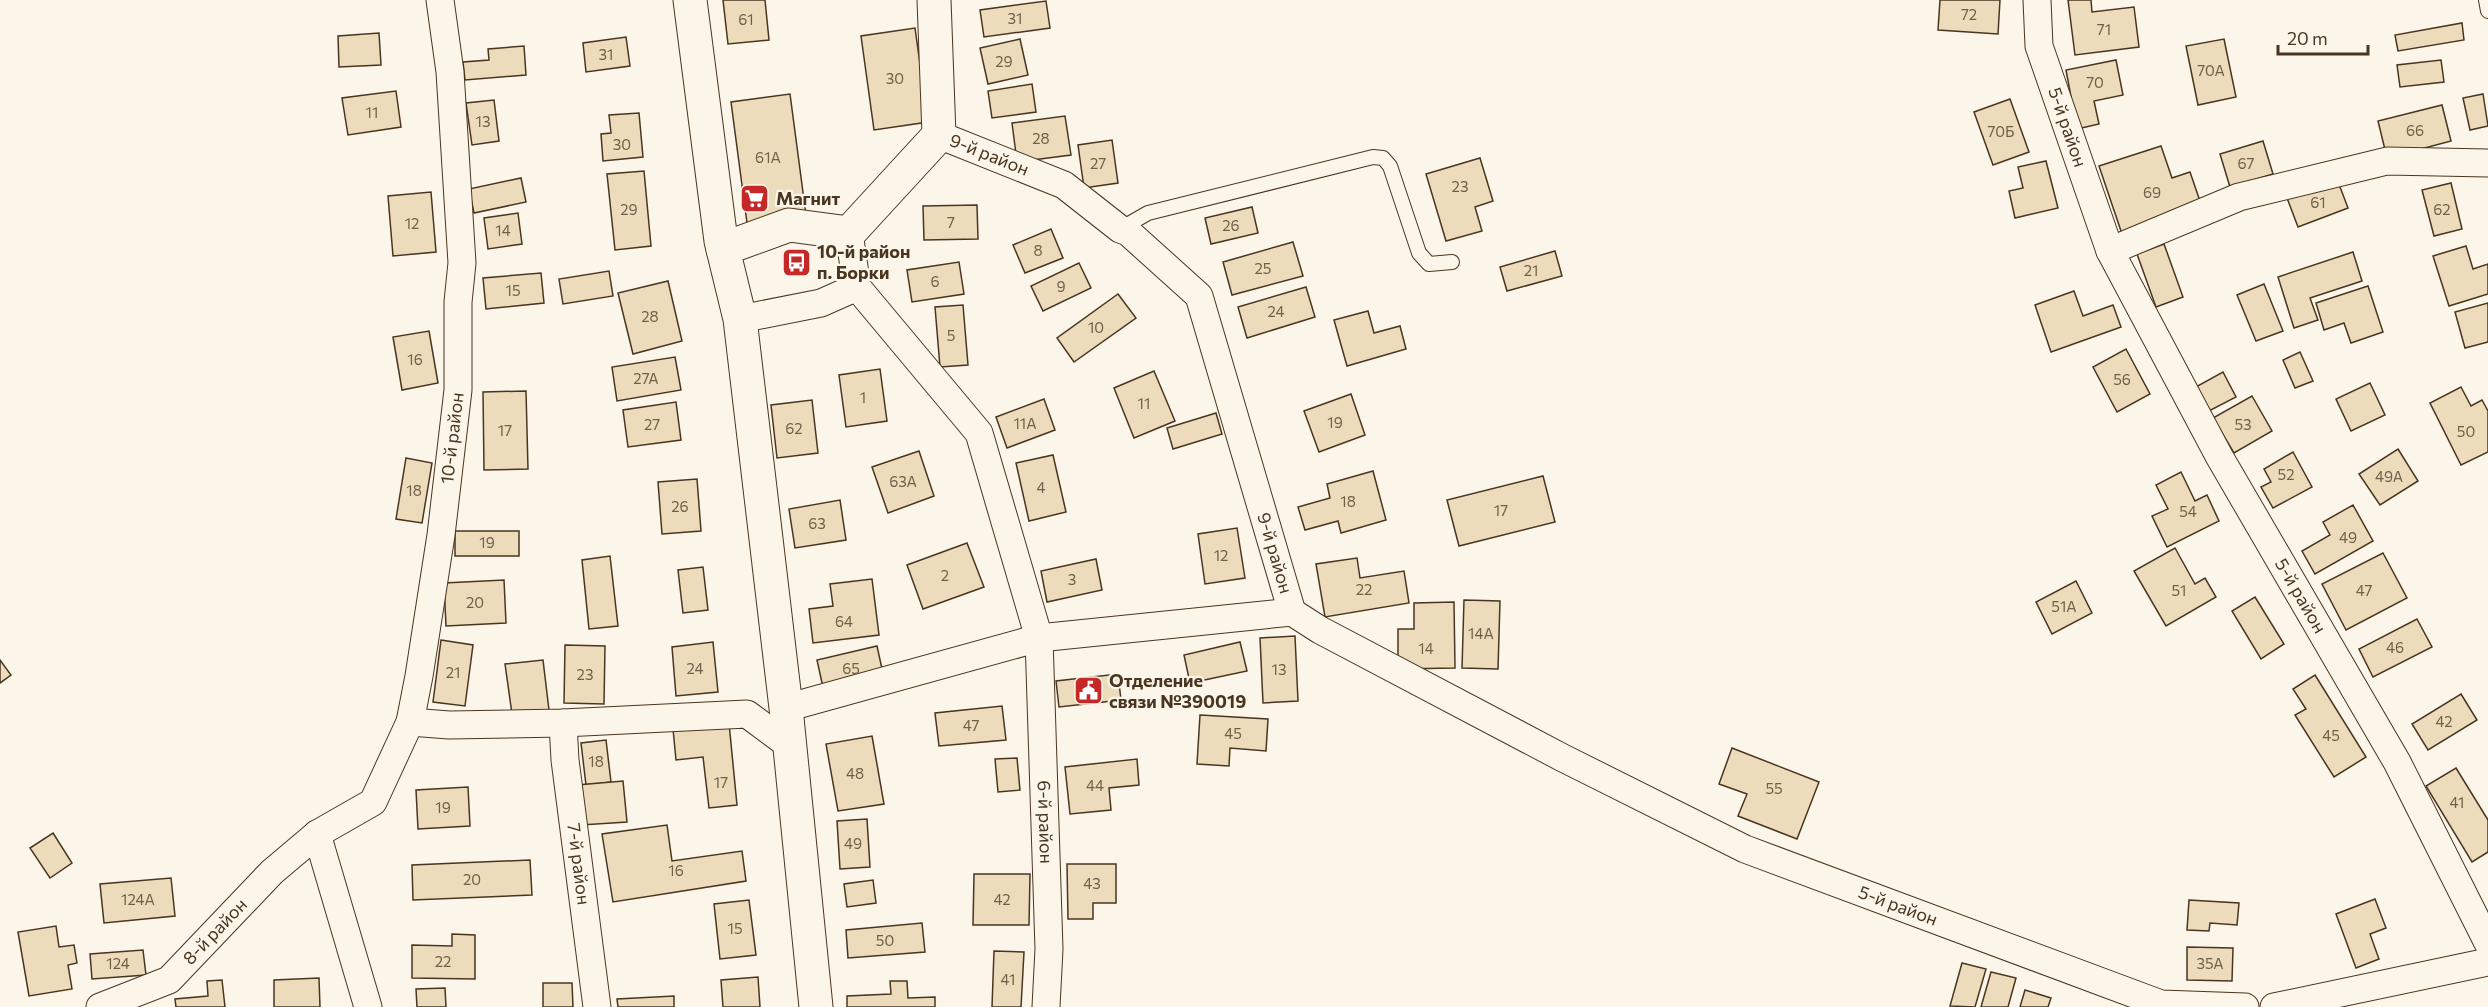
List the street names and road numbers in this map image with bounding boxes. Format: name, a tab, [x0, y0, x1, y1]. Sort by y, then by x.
street label: 5-й район	[2044, 84, 2092, 170]
street label: 9-й район	[947, 128, 1032, 180]
street label: 10-й район	[435, 391, 468, 485]
street label: 9-й район	[1253, 510, 1298, 596]
street label: 5-й район	[2271, 554, 2332, 637]
street label: 6-й район	[1034, 780, 1058, 864]
street label: 7-й район	[563, 822, 596, 906]
street label: 5-й район	[1856, 880, 1941, 930]
street label: 8-й район	[178, 893, 251, 969]

